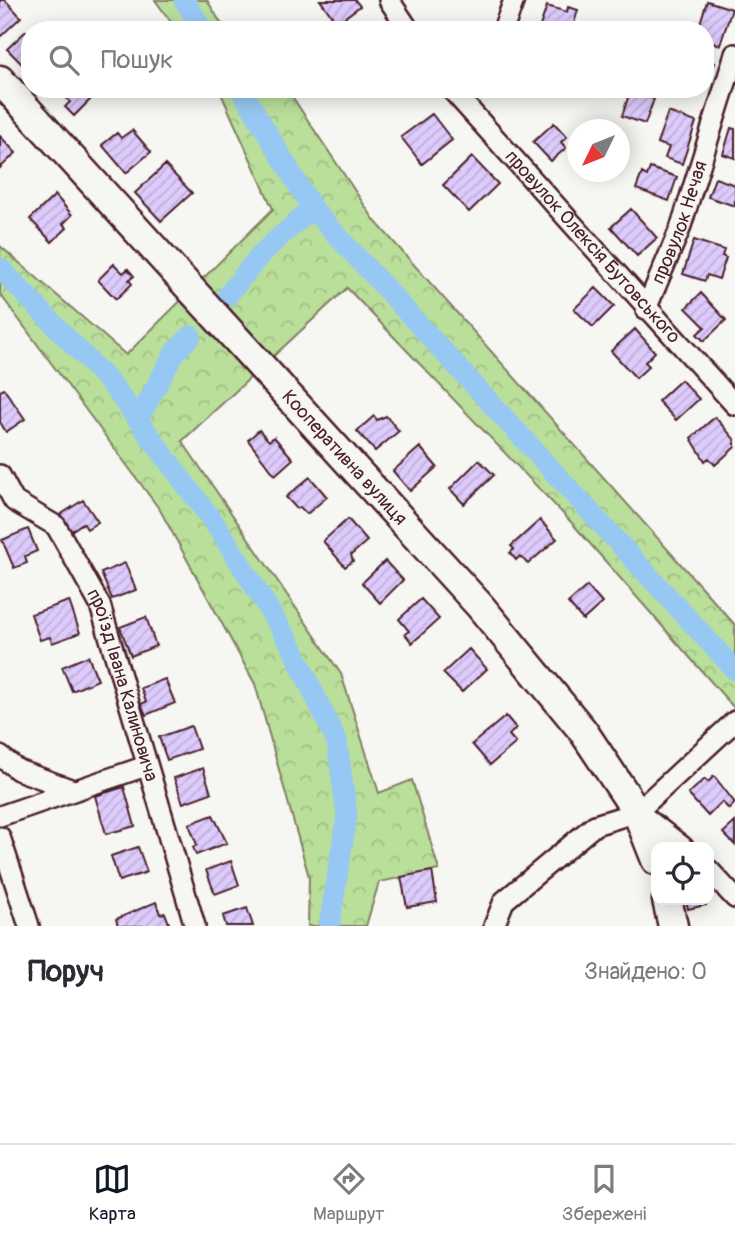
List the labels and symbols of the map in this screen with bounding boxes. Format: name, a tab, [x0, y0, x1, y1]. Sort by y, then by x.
north arrow	[567, 119, 630, 182]
street label: провулок Олексія Бутовського	[500, 145, 686, 348]
street label: провулок Нечая	[646, 158, 713, 288]
street label: Кооперативна вулиця	[277, 385, 412, 530]
street label: проїзд Івана Калиновича	[81, 584, 164, 784]

